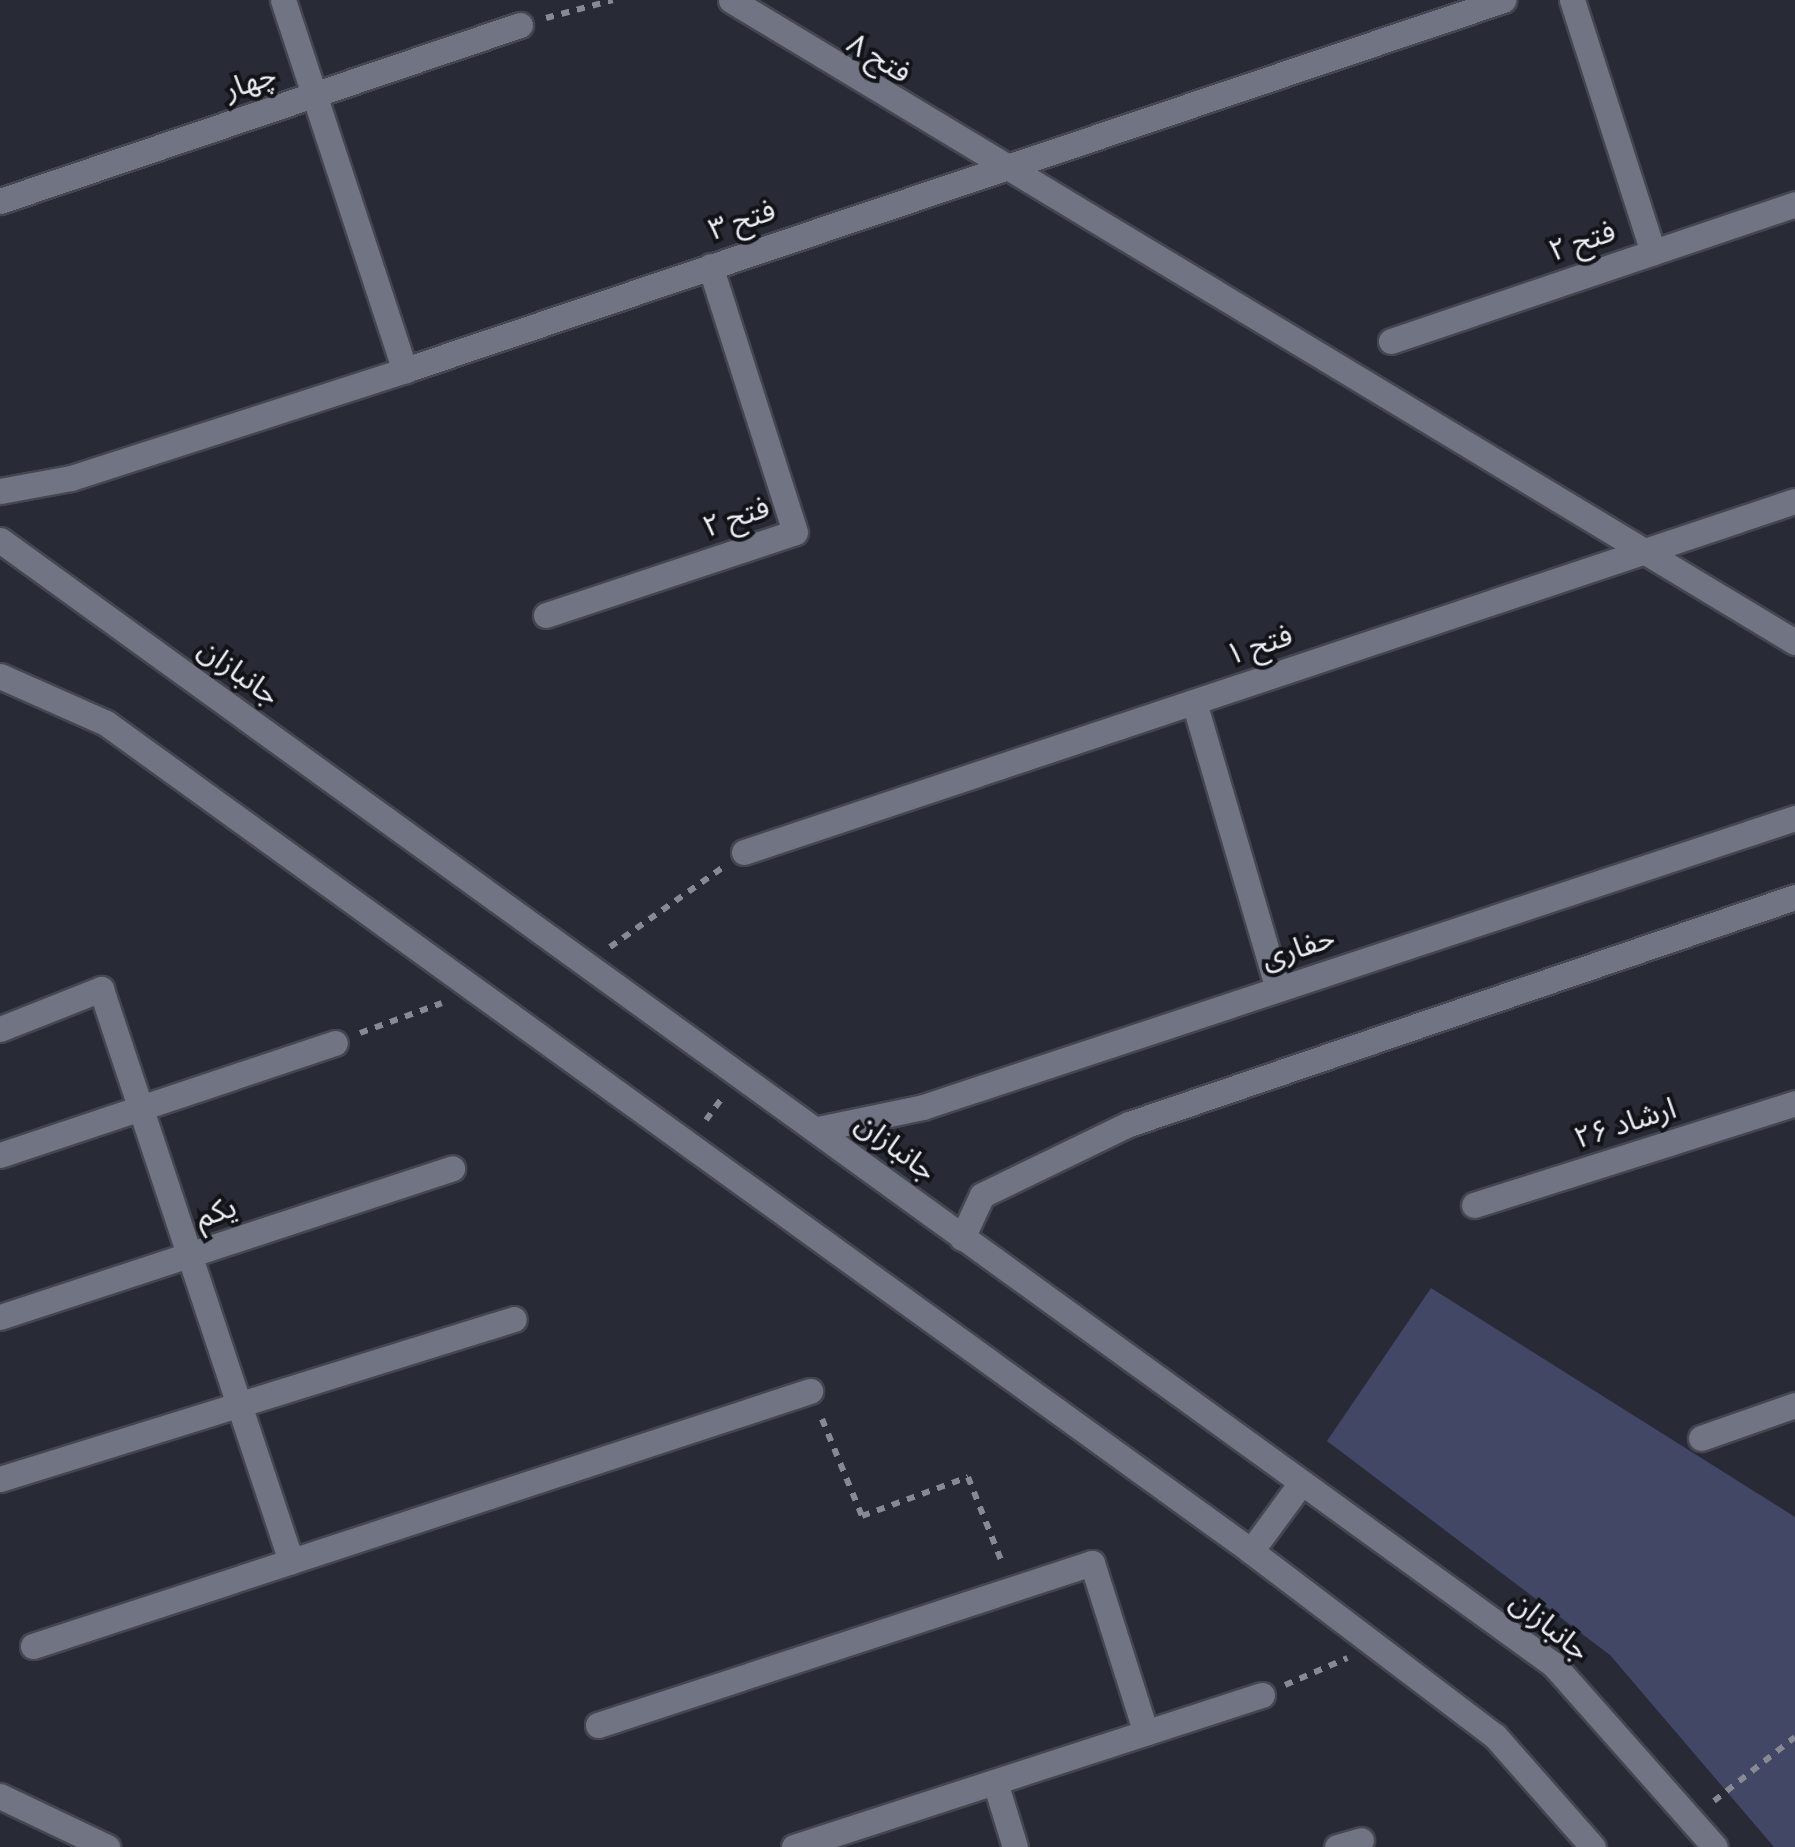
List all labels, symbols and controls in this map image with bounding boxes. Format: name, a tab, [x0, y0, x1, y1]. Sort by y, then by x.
street label: فتح ۸	[841, 25, 917, 91]
street label: چهار	[219, 56, 281, 108]
street label: فتح ۳	[704, 192, 780, 248]
street label: فتح ۲	[1544, 213, 1620, 269]
street label: فتح ۲	[698, 489, 774, 545]
street label: فتح ۱	[1221, 617, 1297, 673]
street label: جانبازان	[191, 631, 287, 713]
street label: حفاری	[1257, 919, 1339, 977]
street label: ارشاد ۲۶	[1570, 1090, 1680, 1156]
street label: جانبازان	[849, 1105, 943, 1189]
street label: یکم	[191, 1189, 241, 1235]
street label: جانبازان	[1503, 1583, 1597, 1669]

